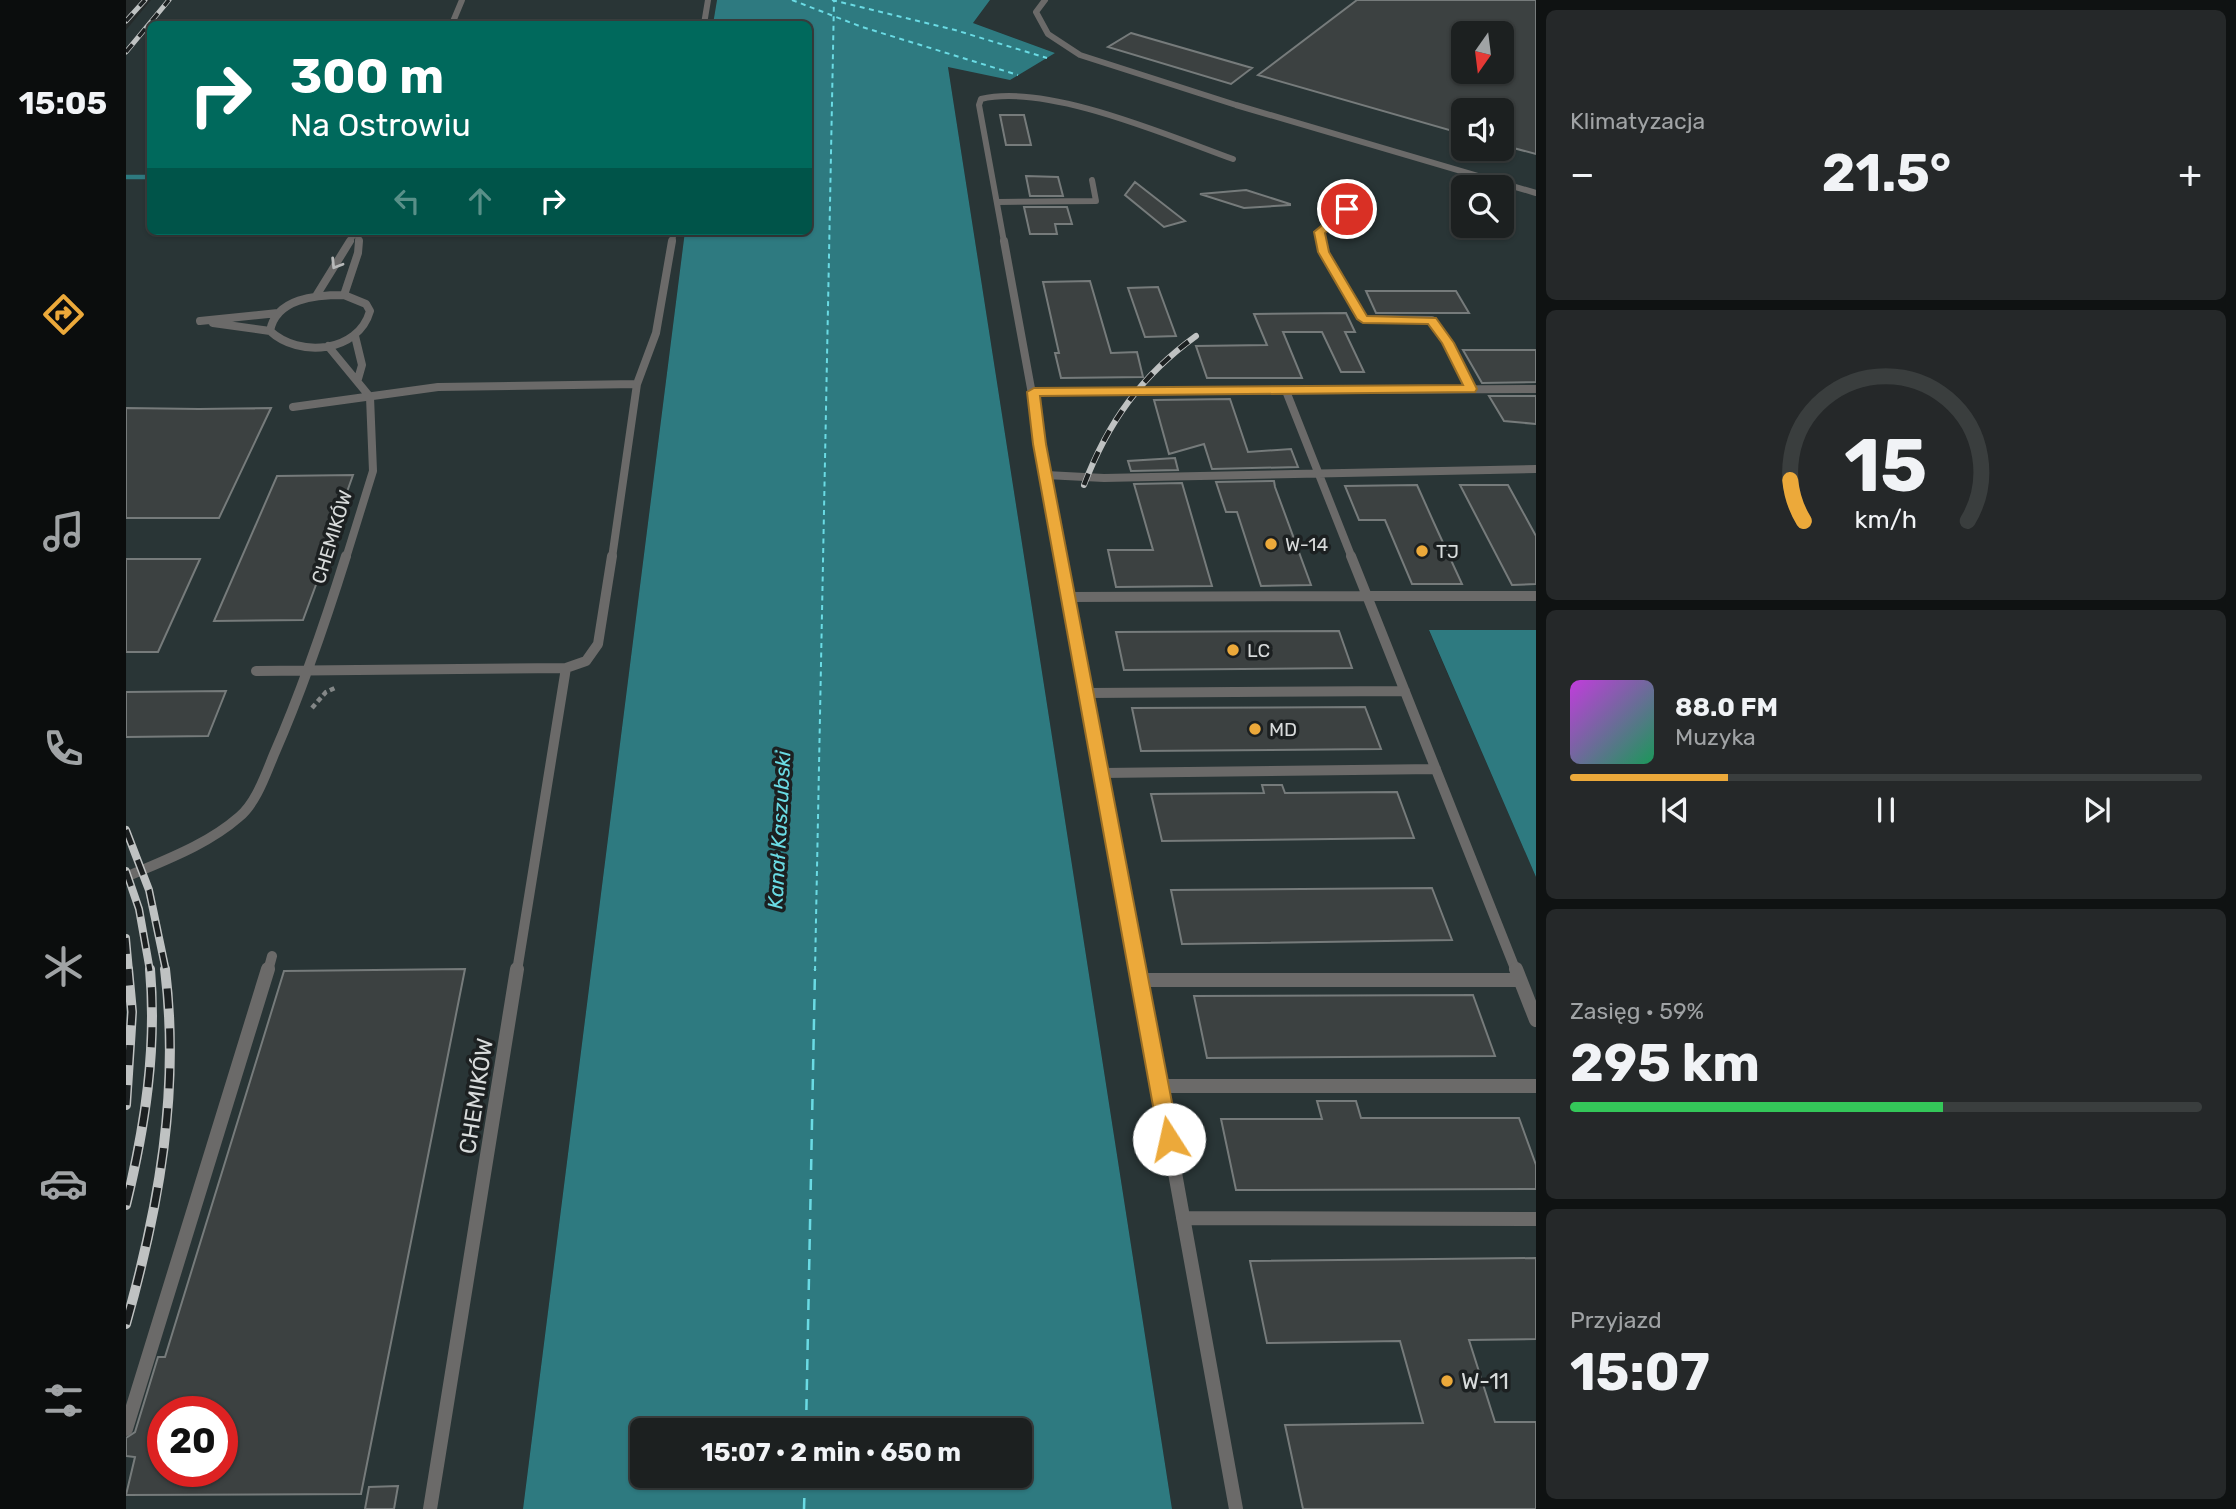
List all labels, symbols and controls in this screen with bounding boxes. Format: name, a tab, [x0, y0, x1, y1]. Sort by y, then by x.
north arrow	[1451, 21, 1514, 84]
map controls	[1451, 21, 1514, 238]
text: 300 m	[290, 47, 444, 105]
icon: right	[175, 49, 266, 140]
text: 15:05	[19, 84, 107, 122]
button: sound	[1451, 98, 1514, 161]
text: Na Ostrowiu	[290, 106, 471, 144]
text: Klimatyzacja	[1570, 107, 1705, 135]
text: 21.5°	[1822, 142, 1951, 204]
text: −	[1570, 151, 1595, 197]
text: +	[2178, 151, 2202, 197]
button: search	[1451, 175, 1514, 238]
pin	[1317, 179, 1377, 239]
icon: left	[388, 182, 426, 220]
icon: ahead	[461, 182, 499, 220]
icon: right	[534, 182, 572, 220]
icon: arrive	[1328, 190, 1366, 228]
one-way arrow	[331, 256, 344, 269]
icon: directions	[39, 290, 88, 339]
text: 15	[1844, 423, 1928, 509]
street label: CHEMIKÓW	[307, 487, 357, 587]
text: km/h	[1855, 504, 1917, 533]
icon: music	[39, 507, 88, 556]
place label: W-14	[1285, 533, 1328, 556]
marker: W-14	[1263, 536, 1279, 552]
place label: TJ	[1436, 540, 1459, 563]
marker: TJ	[1414, 543, 1430, 559]
place label: LC	[1247, 639, 1270, 662]
marker: LC	[1225, 642, 1241, 658]
text: 88.0 FM	[1675, 692, 1778, 723]
place label: MD	[1269, 718, 1297, 741]
marker: MD	[1247, 721, 1263, 737]
text: Muzyka	[1675, 723, 1756, 751]
icon: phone	[39, 724, 88, 773]
water label: Kanał Kaszubski	[762, 749, 796, 910]
icon: previous	[1656, 791, 1694, 829]
icon: pause	[1867, 791, 1905, 829]
icon: next	[2078, 791, 2116, 829]
icon: climate	[39, 942, 88, 991]
text: Zasięg · 59%	[1570, 997, 1704, 1025]
text: 295 km	[1570, 1032, 1760, 1094]
street label: CHEMIKÓW	[453, 1036, 499, 1156]
position arrow	[1132, 1102, 1206, 1176]
icon: car	[39, 1159, 88, 1208]
text: Przyjazd	[1570, 1306, 1662, 1334]
text: 15:07	[1570, 1341, 1710, 1403]
place label: W-11	[1461, 1367, 1509, 1395]
marker: W-11	[1439, 1373, 1455, 1389]
icon: filters	[39, 1376, 88, 1425]
speed limit sign: 20	[147, 1396, 238, 1487]
text: 15:07 · 2 min · 650 m	[701, 1437, 961, 1468]

